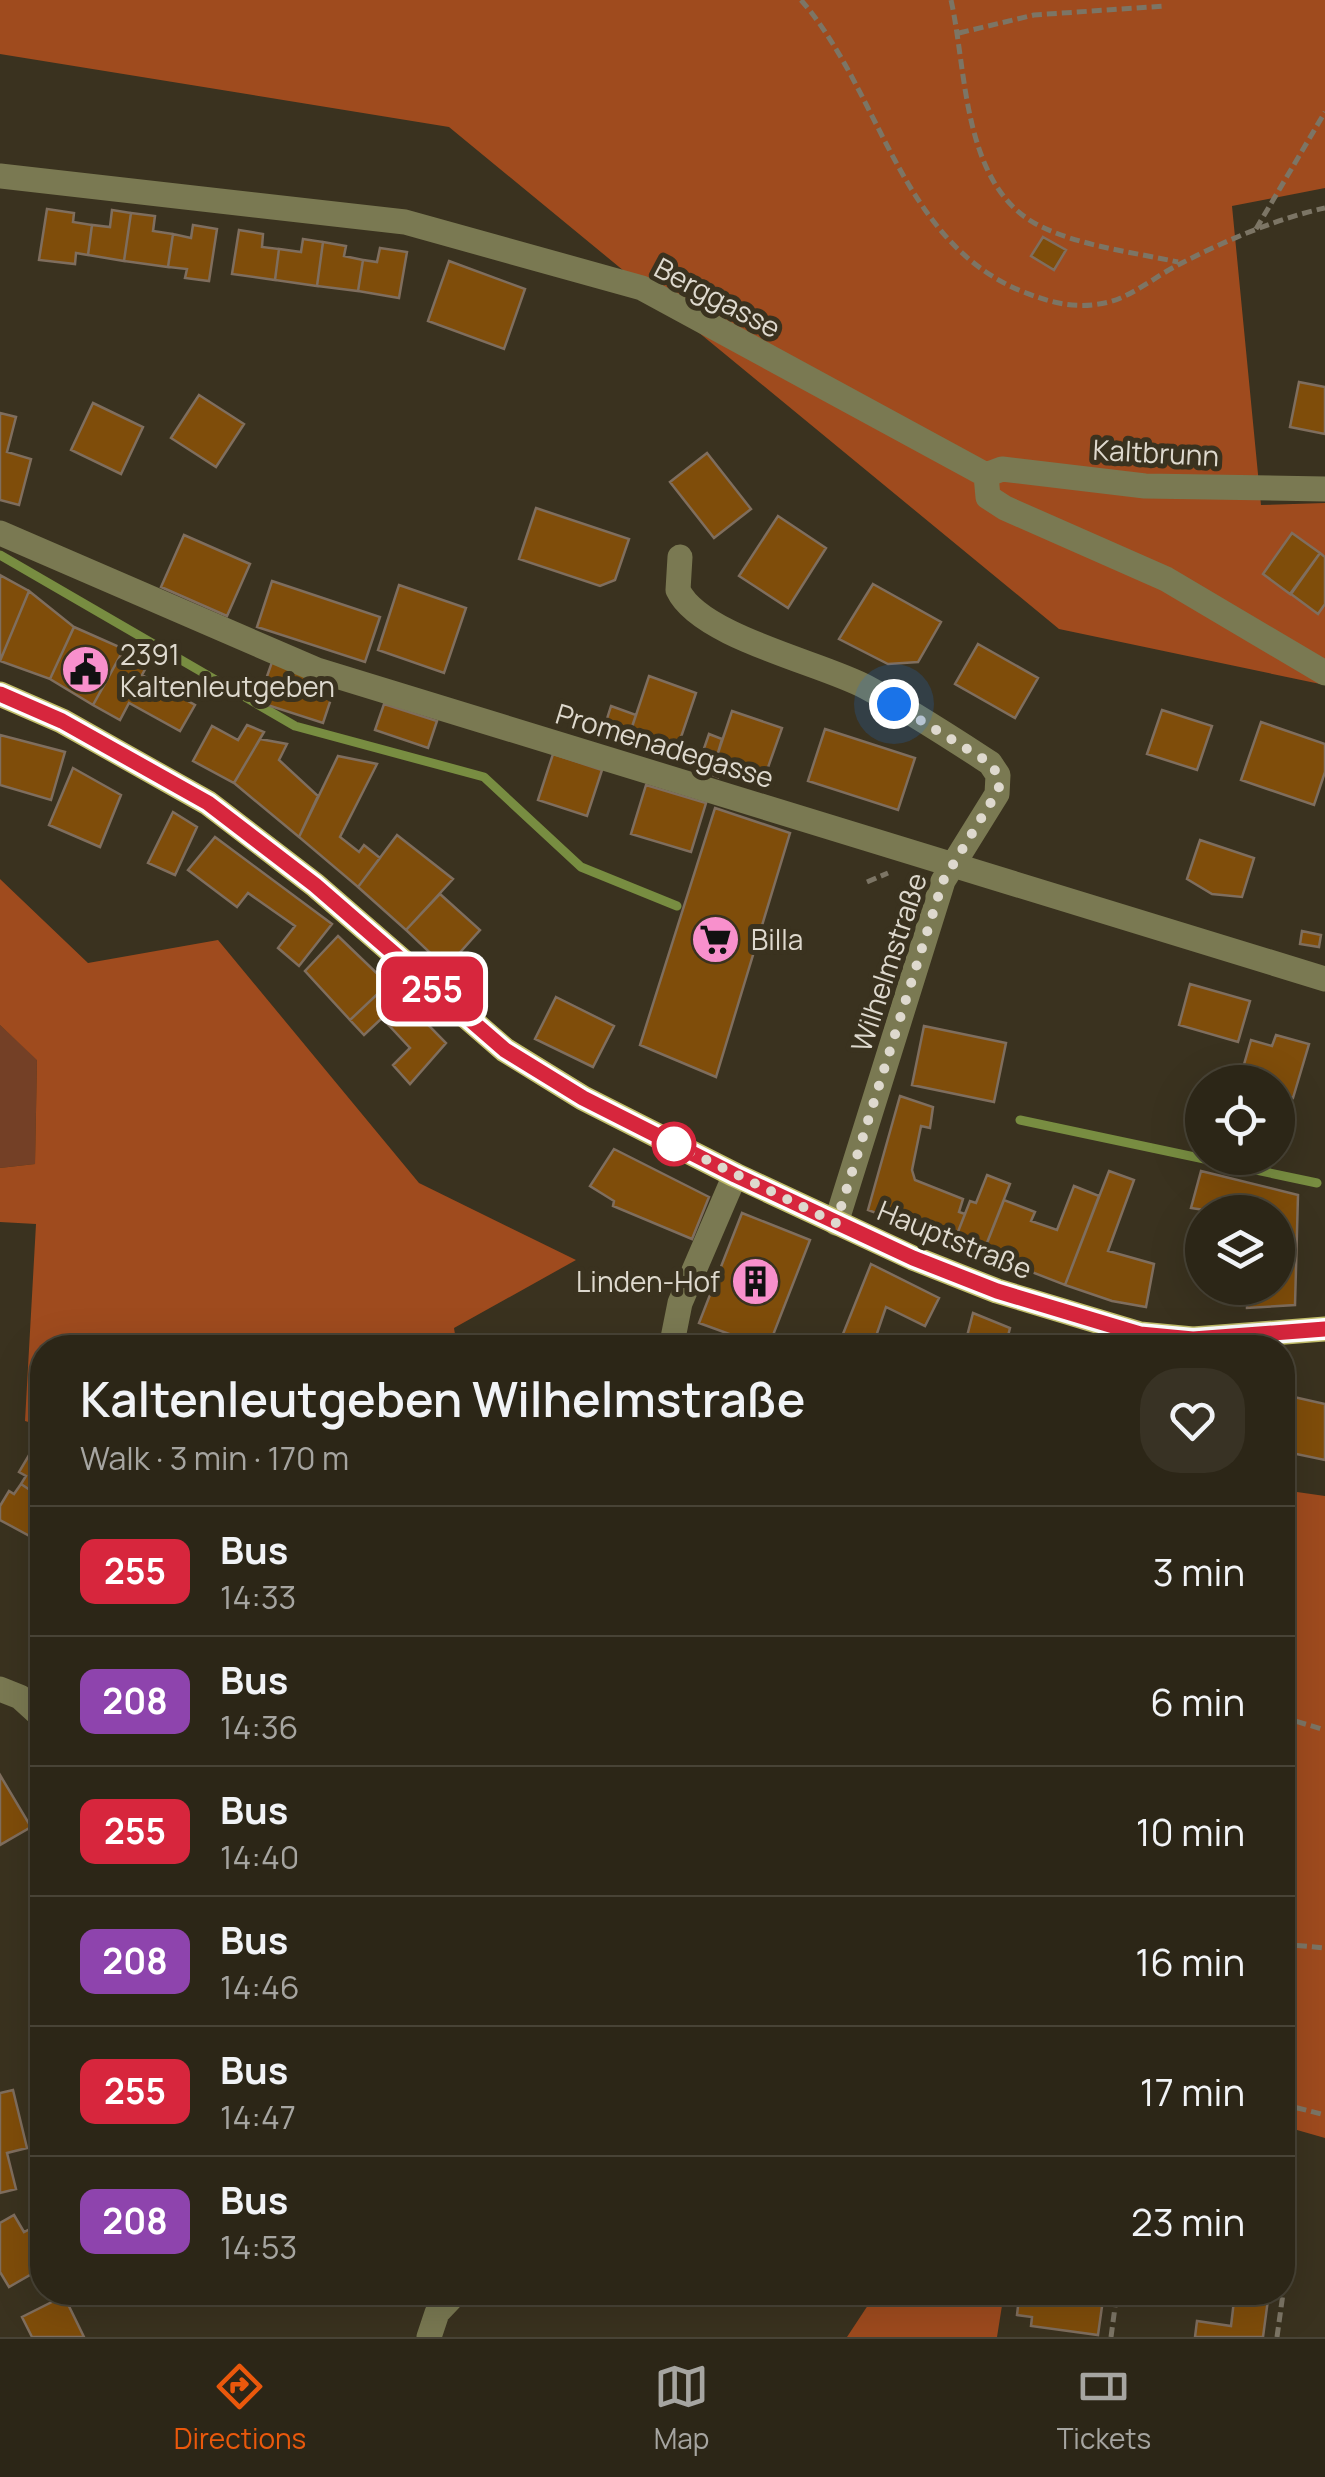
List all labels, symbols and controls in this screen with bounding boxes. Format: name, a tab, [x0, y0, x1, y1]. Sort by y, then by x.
street label: Berggasse	[648, 248, 788, 346]
street label: Kaltbrunn	[1092, 430, 1220, 474]
place label: 2391 Kaltenleutgeben	[120, 635, 335, 705]
public building icon: 2391 Kaltenleutgeben	[59, 644, 111, 696]
your location	[869, 679, 919, 729]
street label: Promenadegasse	[551, 694, 779, 796]
street label: Wilhelmstraße	[841, 868, 935, 1056]
supermarket icon: Billa	[690, 913, 742, 965]
place label: Billa	[751, 920, 803, 958]
line badge: 255	[374, 956, 490, 1022]
text: 255	[401, 965, 463, 1013]
map controls	[1185, 1065, 1295, 1305]
button: locate	[1185, 1065, 1295, 1175]
unlabelled marker	[653, 1123, 695, 1165]
street label: Hauptstraße	[872, 1191, 1038, 1287]
button: layers	[1185, 1195, 1295, 1305]
building icon: Linden-Hof	[729, 1255, 781, 1307]
place label: Linden-Hof	[576, 1262, 720, 1300]
text: Kaltenleutgeben Wilhelmstraße	[80, 1366, 805, 1431]
button: heart	[1140, 1368, 1245, 1473]
text: Walk · 3 min · 170 m	[80, 1436, 349, 1480]
text: Bus	[220, 1523, 288, 1575]
text: 3 min	[1153, 1545, 1245, 1597]
text: 255	[104, 1547, 166, 1595]
text: 14:33	[220, 1575, 296, 1619]
text: Bus	[220, 1653, 288, 1705]
text: 6 min	[1150, 1675, 1245, 1727]
text: 208	[102, 1677, 168, 1725]
text: 14:36	[220, 1705, 298, 1749]
text: Bus	[220, 1783, 288, 1835]
text: 10 min	[1136, 1805, 1245, 1857]
text: 255	[104, 1807, 166, 1855]
text: 14:40	[220, 1835, 299, 1879]
text: Bus	[220, 1913, 288, 1965]
text: 16 min	[1135, 1935, 1245, 1987]
text: 208	[102, 1937, 168, 1985]
text: 14:46	[220, 1965, 300, 2009]
text: Bus	[220, 2043, 288, 2095]
text: 17 min	[1140, 2065, 1245, 2117]
text: 255	[104, 2067, 166, 2115]
text: 14:47	[220, 2095, 296, 2139]
text: Bus	[220, 2173, 288, 2225]
text: 23 min	[1131, 2195, 1245, 2247]
text: 208	[102, 2197, 168, 2245]
text: 14:53	[220, 2225, 297, 2269]
tab: Directions	[174, 2359, 306, 2457]
tab: Map	[654, 2359, 709, 2457]
tab: Tickets	[1057, 2359, 1151, 2457]

